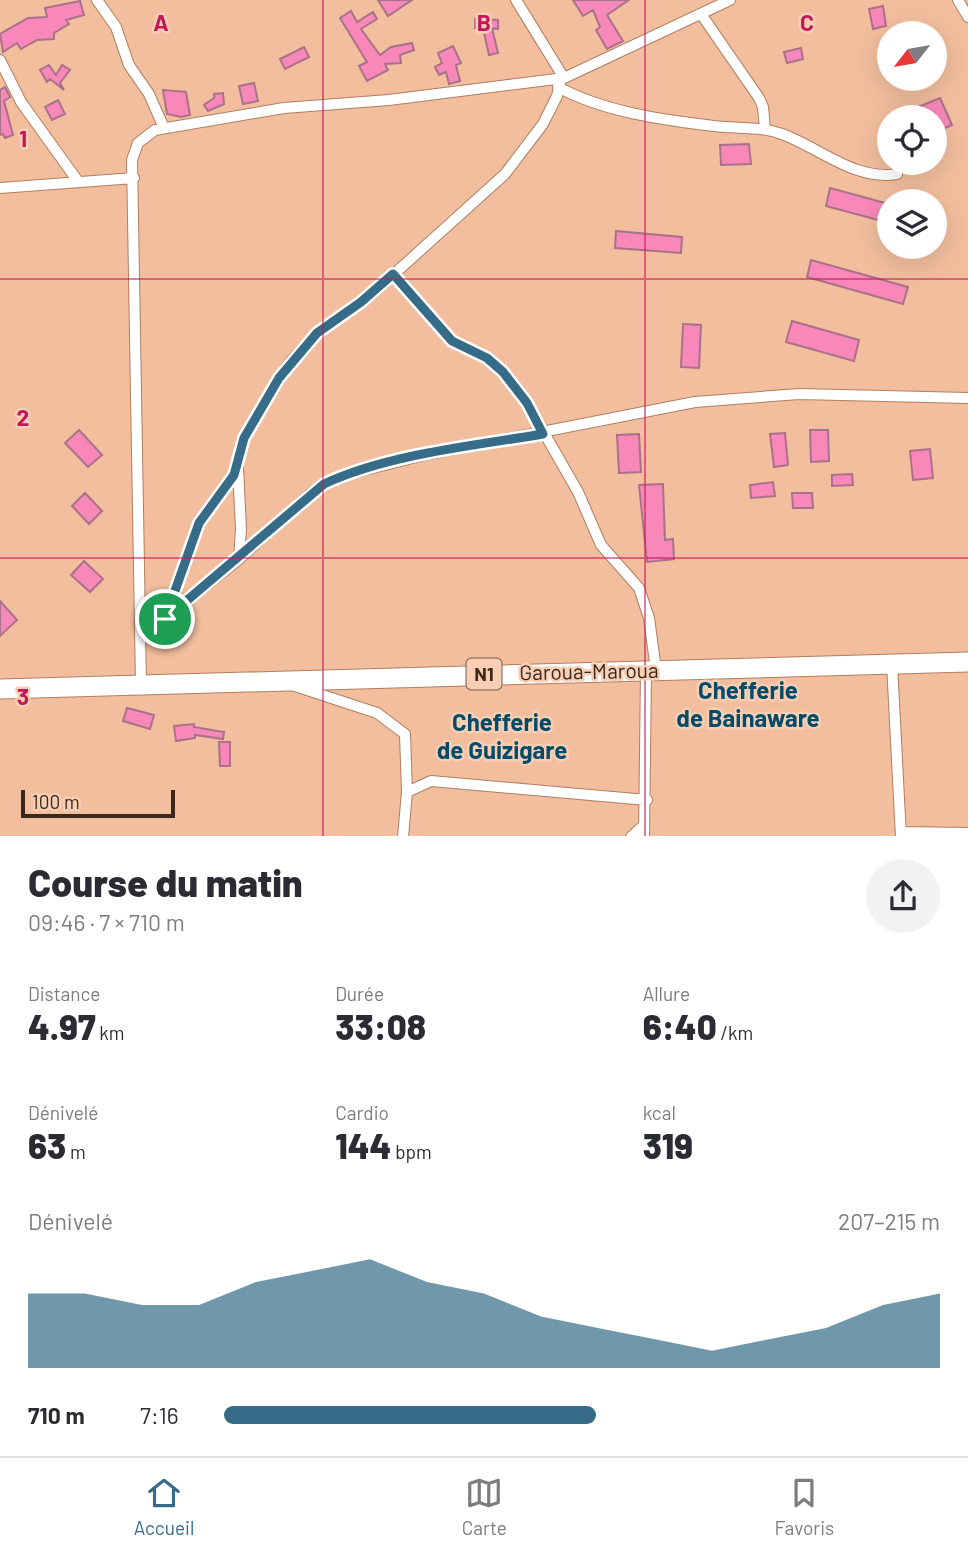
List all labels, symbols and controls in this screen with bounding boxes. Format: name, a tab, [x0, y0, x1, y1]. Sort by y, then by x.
text: A	[153, 8, 169, 36]
text: B	[477, 8, 491, 36]
text: C	[800, 8, 814, 36]
north arrow	[877, 21, 947, 91]
map controls	[877, 21, 947, 259]
button: locate	[877, 105, 947, 175]
text: 1	[19, 124, 27, 152]
button: layers	[877, 189, 947, 259]
text: 2	[17, 403, 29, 431]
pin	[135, 589, 195, 649]
icon: arrive	[146, 600, 184, 638]
street label: Garoua-Maroua	[519, 657, 659, 684]
road number: N1	[466, 659, 502, 690]
district label: Chefferie de Bainaware	[676, 675, 820, 732]
text: 3	[17, 682, 29, 710]
district label: Chefferie de Guizigare	[437, 707, 567, 764]
scale bar	[21, 788, 175, 819]
text: 100 m	[32, 790, 80, 813]
text: Course du matin	[28, 859, 303, 905]
button: share	[866, 859, 940, 933]
text: 09:46 · 7 × 710 m	[28, 908, 185, 936]
text: Distance	[28, 982, 100, 1005]
text: Durée	[335, 982, 384, 1005]
text: Allure	[643, 982, 690, 1005]
text: 4.97	[28, 1005, 96, 1047]
text: 33:08	[335, 1005, 426, 1047]
text: 6:40	[643, 1005, 717, 1047]
text: km	[96, 1021, 125, 1044]
text: /km	[717, 1021, 753, 1044]
text: Dénivelé	[28, 1101, 98, 1124]
text: Cardio	[335, 1101, 389, 1124]
text: kcal	[643, 1101, 676, 1124]
text: 63	[28, 1124, 66, 1166]
text: 144	[335, 1124, 391, 1166]
text: 319	[643, 1124, 693, 1166]
text: m	[66, 1140, 86, 1163]
text: bpm	[391, 1140, 432, 1163]
text: Dénivelé	[28, 1207, 113, 1235]
text: 207–215 m	[838, 1207, 940, 1235]
text: 710 m	[28, 1401, 85, 1429]
text: 7:16	[140, 1401, 179, 1429]
tab: Accueil	[134, 1474, 194, 1539]
tab: Carte	[462, 1474, 507, 1539]
tab: Favoris	[774, 1474, 834, 1539]

